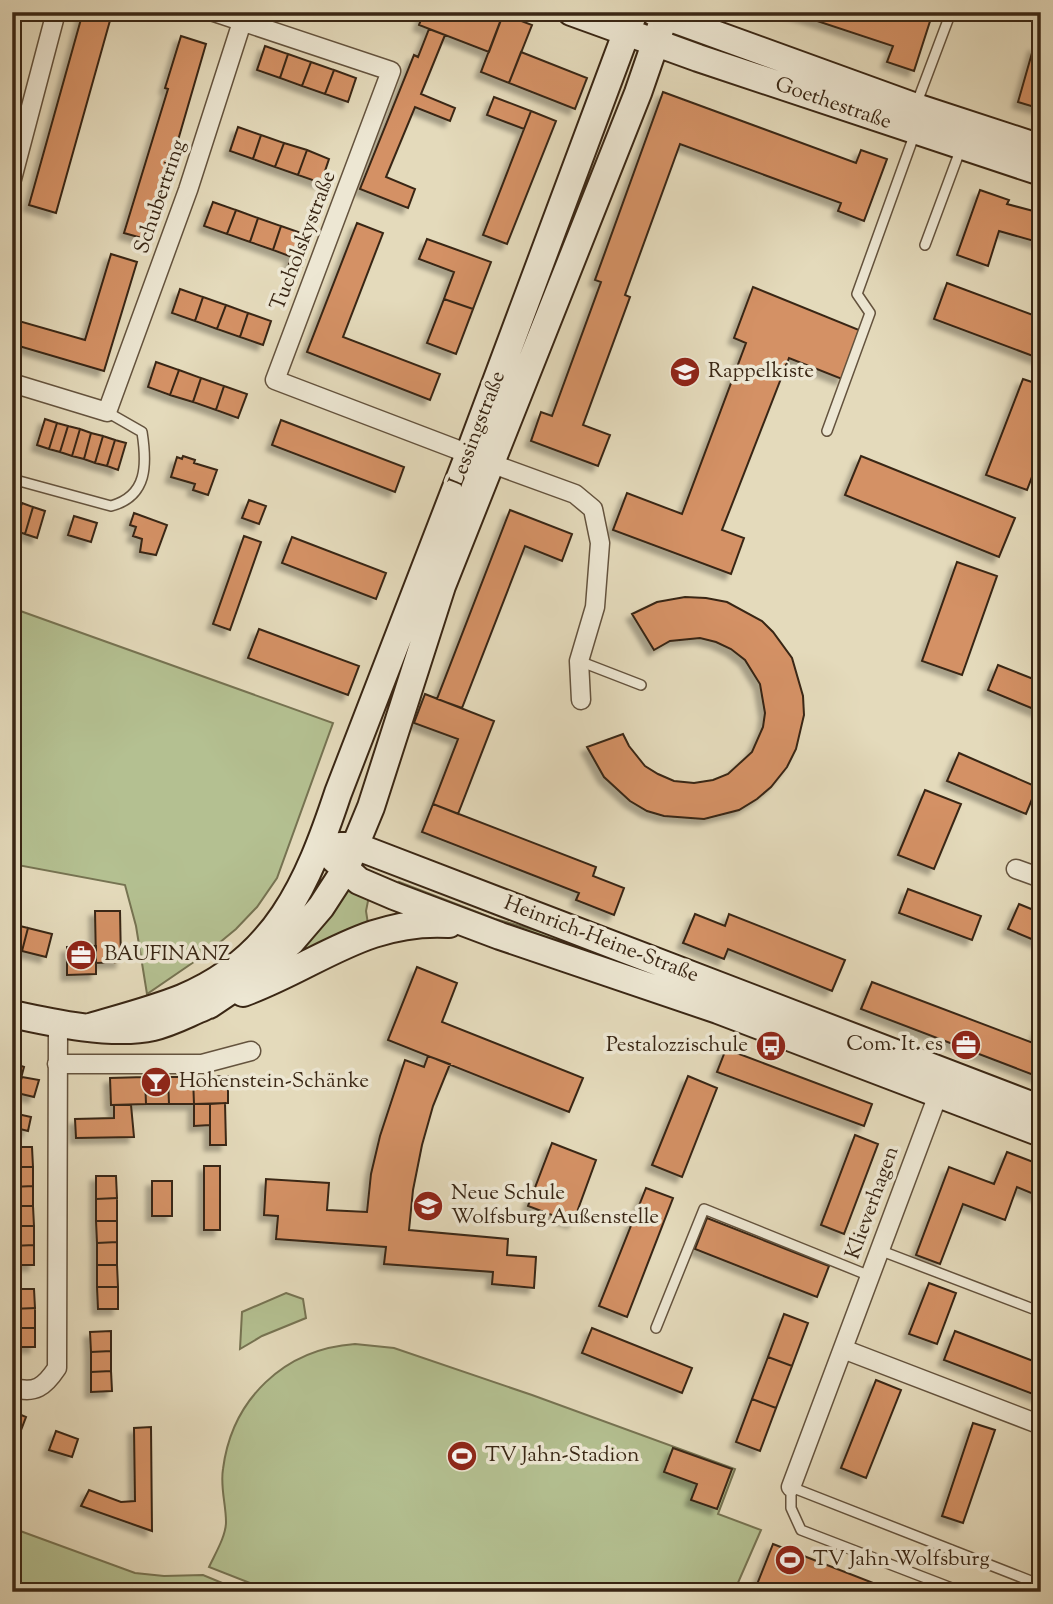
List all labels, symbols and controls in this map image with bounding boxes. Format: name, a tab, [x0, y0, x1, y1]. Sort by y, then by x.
street label: Goethestraße	[771, 70, 895, 138]
street label: Schubertring	[128, 136, 194, 258]
street label: Tucholskystraße	[264, 167, 344, 315]
school or university icon: Rappelkiste	[668, 355, 702, 389]
place label: Rappelkiste	[708, 357, 814, 387]
street label: Lessingstraße	[442, 367, 514, 491]
street label: Heinrich-Heine-Straße	[499, 889, 703, 991]
office icon: BAUFINANZ	[64, 938, 98, 972]
place label: BAUFINANZ	[104, 940, 230, 970]
office icon: Com. It. es	[949, 1028, 983, 1062]
bus stop icon: Pestalozzischule	[754, 1029, 788, 1063]
place label: Com. It. es	[846, 1030, 943, 1060]
place label: Pestalozzischule	[606, 1031, 748, 1061]
bar icon: Hohenstein-Schänke	[139, 1065, 173, 1099]
place label: Hohenstein-Schänke	[179, 1067, 369, 1097]
street label: Klieverhagen	[839, 1142, 907, 1264]
place label: Neue Schule Wolfsburg Außenstelle	[451, 1179, 659, 1233]
school or university icon: Neue Schule Wolfsburg Außenstelle	[411, 1189, 445, 1223]
sports icon: TV Jahn-Stadion	[445, 1439, 479, 1473]
place label: TV Jahn-Stadion	[485, 1441, 639, 1471]
sports icon: TV Jahn Wolfsburg	[773, 1543, 807, 1577]
place label: TV Jahn Wolfsburg	[813, 1545, 990, 1575]

